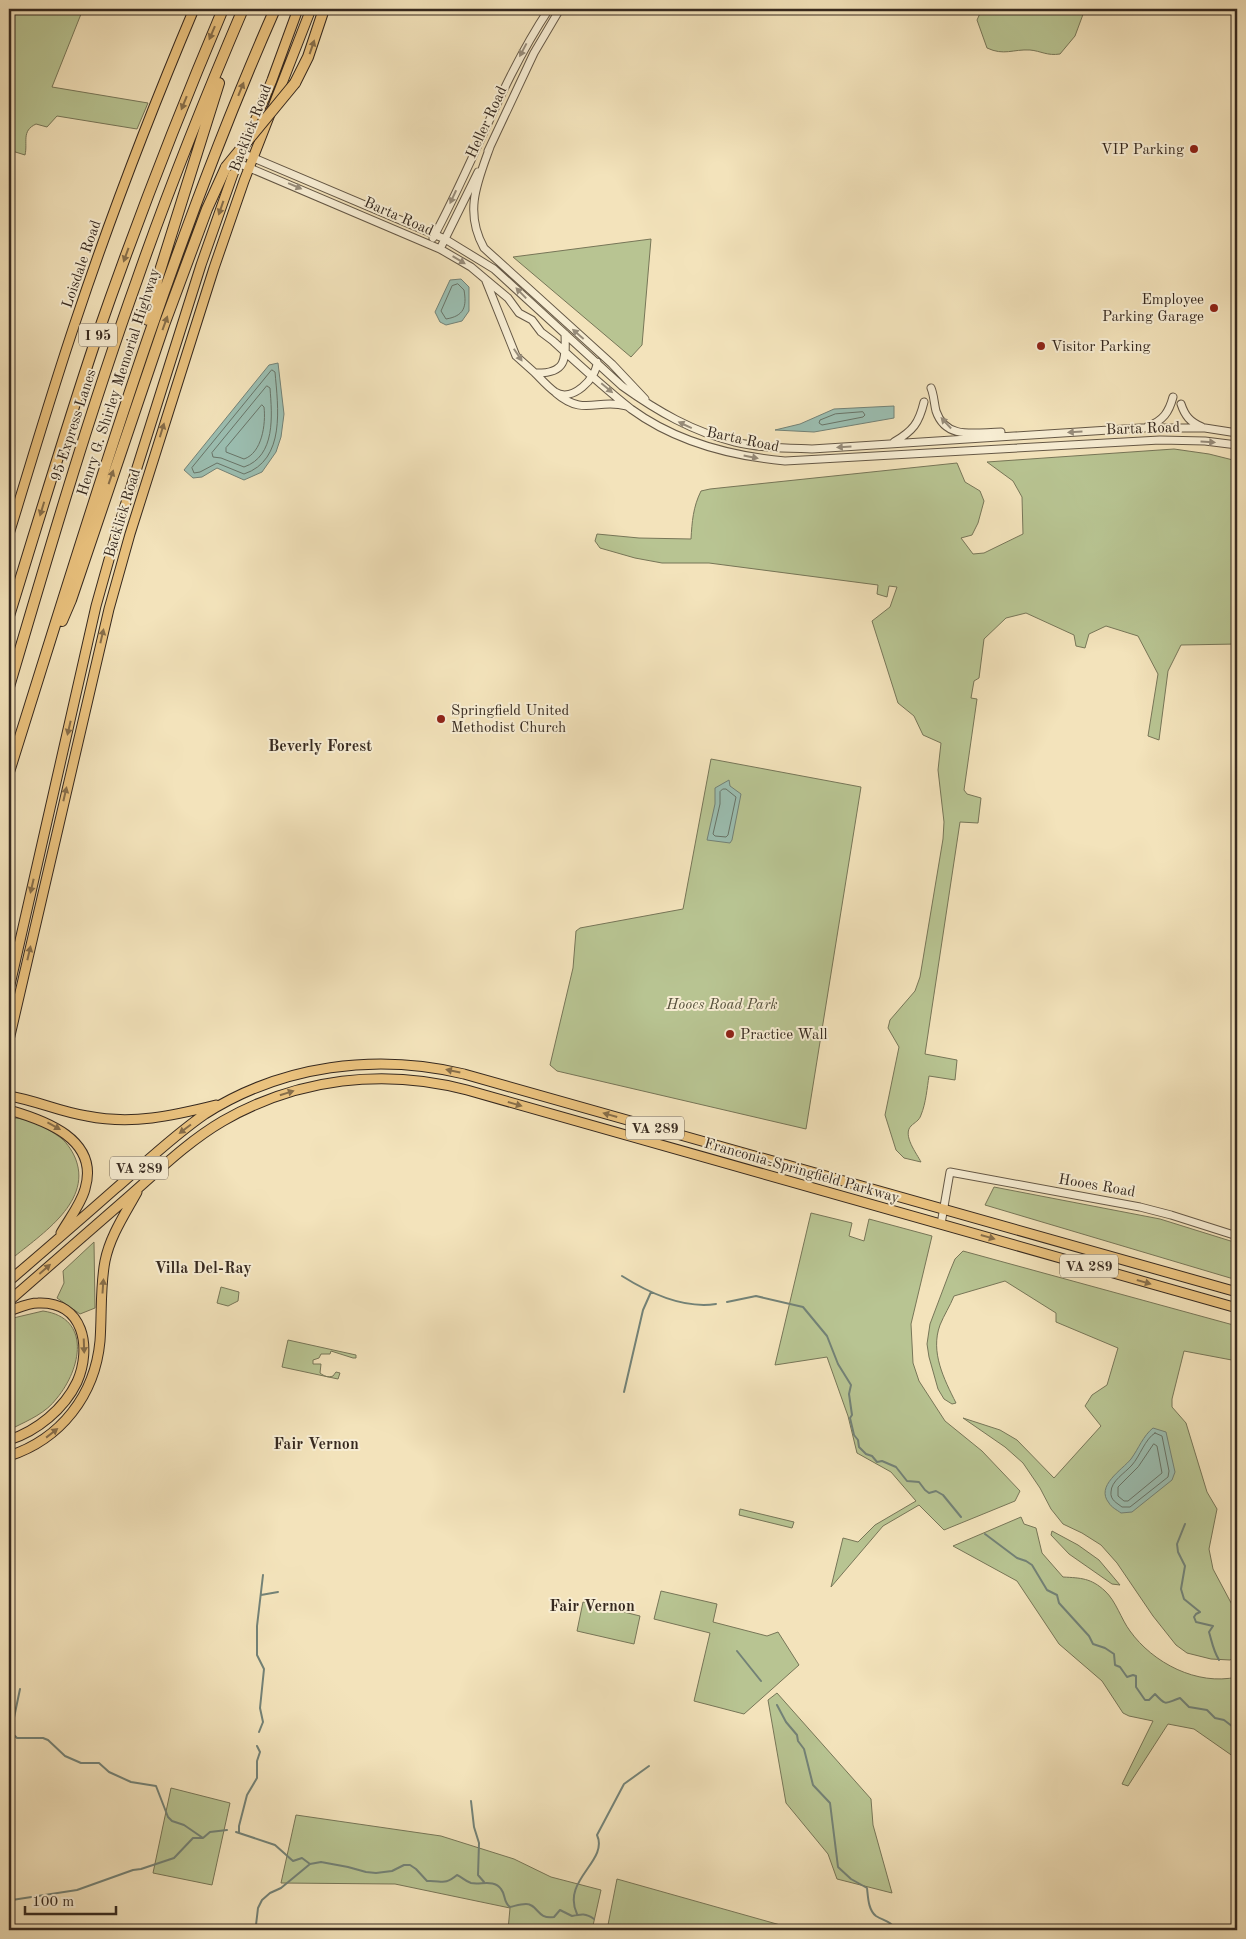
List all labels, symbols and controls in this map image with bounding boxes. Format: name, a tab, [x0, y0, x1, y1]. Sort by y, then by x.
one-way arrow	[208, 26, 216, 40]
one-way arrow	[308, 39, 316, 54]
one-way arrow	[519, 43, 527, 58]
one-way arrow	[237, 82, 245, 97]
street label: Backlick Road	[228, 83, 275, 174]
street label: Heller Road	[464, 84, 511, 161]
one-way arrow	[179, 96, 187, 110]
place label: VIP Parking	[1101, 143, 1184, 158]
marker: VIP Parking	[1188, 143, 1200, 155]
one-way arrow	[288, 182, 303, 190]
one-way arrow	[448, 190, 456, 204]
street label: Barta Road	[361, 195, 435, 239]
one-way arrow	[217, 201, 224, 216]
street label: Loisdale Road	[60, 218, 105, 310]
one-way arrow	[122, 248, 130, 263]
one-way arrow	[451, 256, 466, 264]
street label: Henry G. Shirley Memorial Highway	[75, 267, 163, 498]
one-way arrow	[515, 288, 527, 300]
place label: Employee Parking Garage	[1102, 293, 1204, 325]
marker: Employee Parking Garage	[1208, 302, 1220, 314]
one-way arrow	[162, 316, 169, 331]
road number: I 95	[79, 324, 117, 346]
one-way arrow	[572, 328, 585, 339]
marker: Visitor Parking	[1035, 340, 1047, 352]
place label: Visitor Parking	[1051, 340, 1151, 355]
one-way arrow	[513, 348, 523, 362]
street label: 95 Express Lanes	[49, 368, 100, 483]
one-way arrow	[600, 383, 613, 394]
one-way arrow	[940, 418, 952, 430]
one-way arrow	[678, 420, 692, 428]
street label: Barta Road	[1106, 421, 1181, 438]
one-way arrow	[159, 422, 167, 437]
street label: Barta Road	[705, 425, 781, 456]
one-way arrow	[1066, 428, 1082, 436]
one-way arrow	[1200, 438, 1216, 446]
one-way arrow	[836, 443, 852, 451]
one-way arrow	[744, 454, 760, 462]
street label: Backlick Road	[103, 467, 144, 560]
one-way arrow	[107, 469, 115, 484]
one-way arrow	[38, 502, 46, 517]
one-way arrow	[98, 628, 106, 643]
place label: Springfield United Methodist Church	[451, 704, 569, 736]
marker: Springfield United Methodist Church	[435, 713, 447, 725]
one-way arrow	[65, 720, 73, 735]
district label: Beverly Forest	[268, 739, 372, 755]
one-way arrow	[61, 787, 69, 802]
one-way arrow	[28, 879, 36, 894]
one-way arrow	[25, 945, 33, 960]
park label: Hooes Road Park	[665, 998, 778, 1013]
marker: Practice Wall	[724, 1028, 736, 1040]
place label: Practice Wall	[740, 1028, 828, 1043]
one-way arrow	[446, 1067, 461, 1075]
one-way arrow	[280, 1088, 295, 1096]
one-way arrow	[508, 1100, 523, 1108]
one-way arrow	[602, 1110, 617, 1118]
road number: VA 289	[626, 1116, 684, 1140]
one-way arrow	[48, 1122, 61, 1131]
one-way arrow	[179, 1124, 192, 1135]
street label: Franconia-Springfield Parkway	[702, 1136, 901, 1207]
road number: VA 289	[110, 1156, 168, 1180]
street label: Hooes Road	[1057, 1172, 1136, 1201]
one-way arrow	[980, 1234, 995, 1242]
road number: VA 289	[1060, 1254, 1118, 1278]
district label: Villa Del-Ray	[154, 1261, 252, 1277]
one-way arrow	[39, 1263, 51, 1275]
one-way arrow	[99, 1278, 107, 1294]
one-way arrow	[1137, 1278, 1152, 1286]
one-way arrow	[80, 1338, 88, 1354]
one-way arrow	[45, 1428, 58, 1438]
district label: Fair Vernon	[273, 1437, 359, 1453]
district label: Fair Vernon	[549, 1599, 635, 1615]
scale bar	[25, 1884, 116, 1916]
text: 100 m	[32, 1895, 74, 1910]

